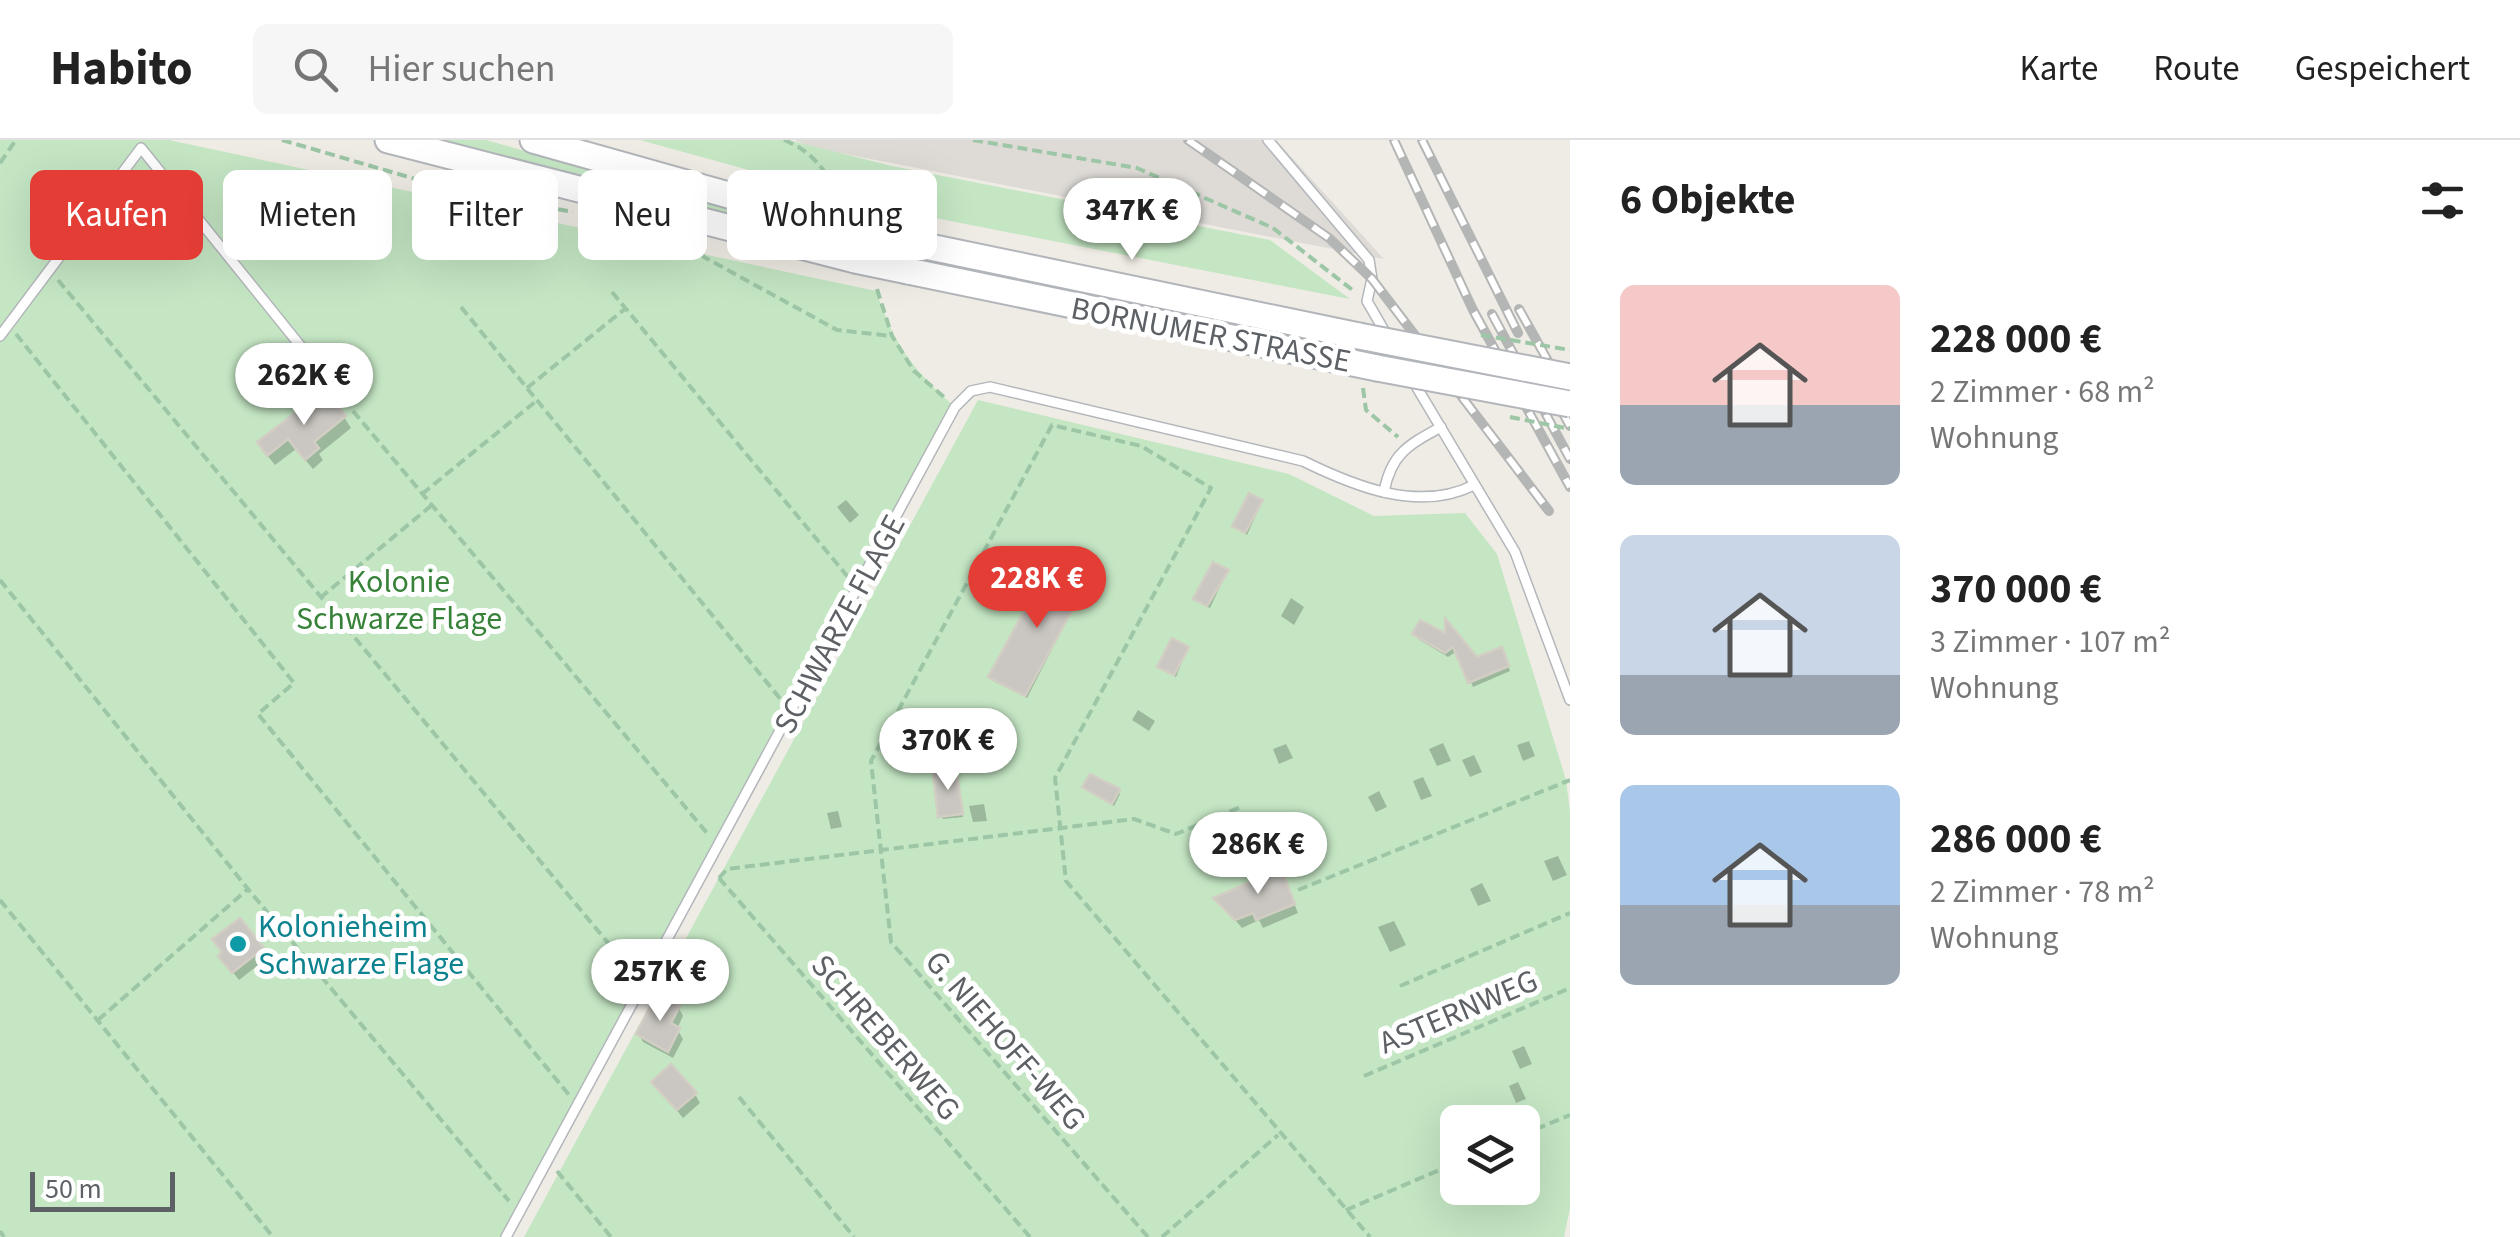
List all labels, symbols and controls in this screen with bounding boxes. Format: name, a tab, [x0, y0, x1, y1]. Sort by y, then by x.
search box	[253, 24, 953, 114]
text: Habito	[50, 35, 193, 103]
icon: search	[288, 42, 343, 97]
text: Hier suchen	[368, 42, 556, 96]
text: Karte	[2020, 44, 2098, 94]
text: Route	[2153, 44, 2240, 94]
text: Gespeichert	[2295, 44, 2470, 94]
chip: Kaufen	[30, 170, 203, 260]
chip: Mieten	[223, 170, 392, 260]
chip: Filter	[412, 170, 558, 260]
chip: Neu	[578, 170, 707, 260]
chip: Wohnung	[727, 170, 937, 260]
text: 6 Objekte	[1620, 170, 1795, 230]
icon: filters	[2415, 173, 2470, 228]
pin: 347K €	[1051, 178, 1213, 263]
text: 347K €	[1085, 187, 1179, 233]
street label: BORNUMER STRASSE	[1067, 285, 1355, 385]
text: 228 000 €	[1930, 309, 2102, 369]
icon: home	[1700, 325, 1820, 445]
pin: 262K €	[223, 343, 385, 428]
text: 262K €	[257, 352, 351, 398]
text: 2 Zimmer · 68 m²	[1930, 369, 2155, 415]
text: Wohnung	[1930, 415, 2058, 461]
street label: SCHWARZE FLAGE	[763, 507, 917, 742]
pin: 228K €	[956, 546, 1118, 631]
text: 228K €	[990, 555, 1084, 601]
park label: Kolonie Schwarze Flage	[296, 559, 502, 642]
text: 370 000 €	[1930, 559, 2102, 619]
icon: home	[1700, 575, 1820, 695]
text: 3 Zimmer · 107 m²	[1930, 619, 2171, 665]
text: Wohnung	[1930, 665, 2058, 711]
pin: 370K €	[867, 708, 1029, 793]
text: 370K €	[901, 717, 995, 763]
text: 286 000 €	[1930, 809, 2102, 869]
pin: 286K €	[1177, 812, 1339, 897]
text: 286K €	[1211, 821, 1305, 867]
icon: home	[1700, 825, 1820, 945]
text: 2 Zimmer · 78 m²	[1930, 869, 2155, 915]
place label: Kolonieheim Schwarze Flage	[258, 904, 464, 987]
text: Wohnung	[1930, 915, 2058, 961]
marker: Kolonieheim Schwarze Flage	[227, 933, 249, 955]
pin: 257K €	[579, 939, 741, 1024]
street label: G. NIEHOFF-WEG	[914, 941, 1096, 1141]
street label: SCHREBERWEG	[800, 944, 971, 1131]
text: 257K €	[613, 948, 707, 994]
street label: ASTERNWEG	[1372, 958, 1545, 1066]
map controls	[1440, 1105, 1540, 1205]
button: layers	[1440, 1105, 1540, 1205]
scale bar	[30, 1167, 175, 1212]
text: 50 m	[45, 1169, 102, 1209]

